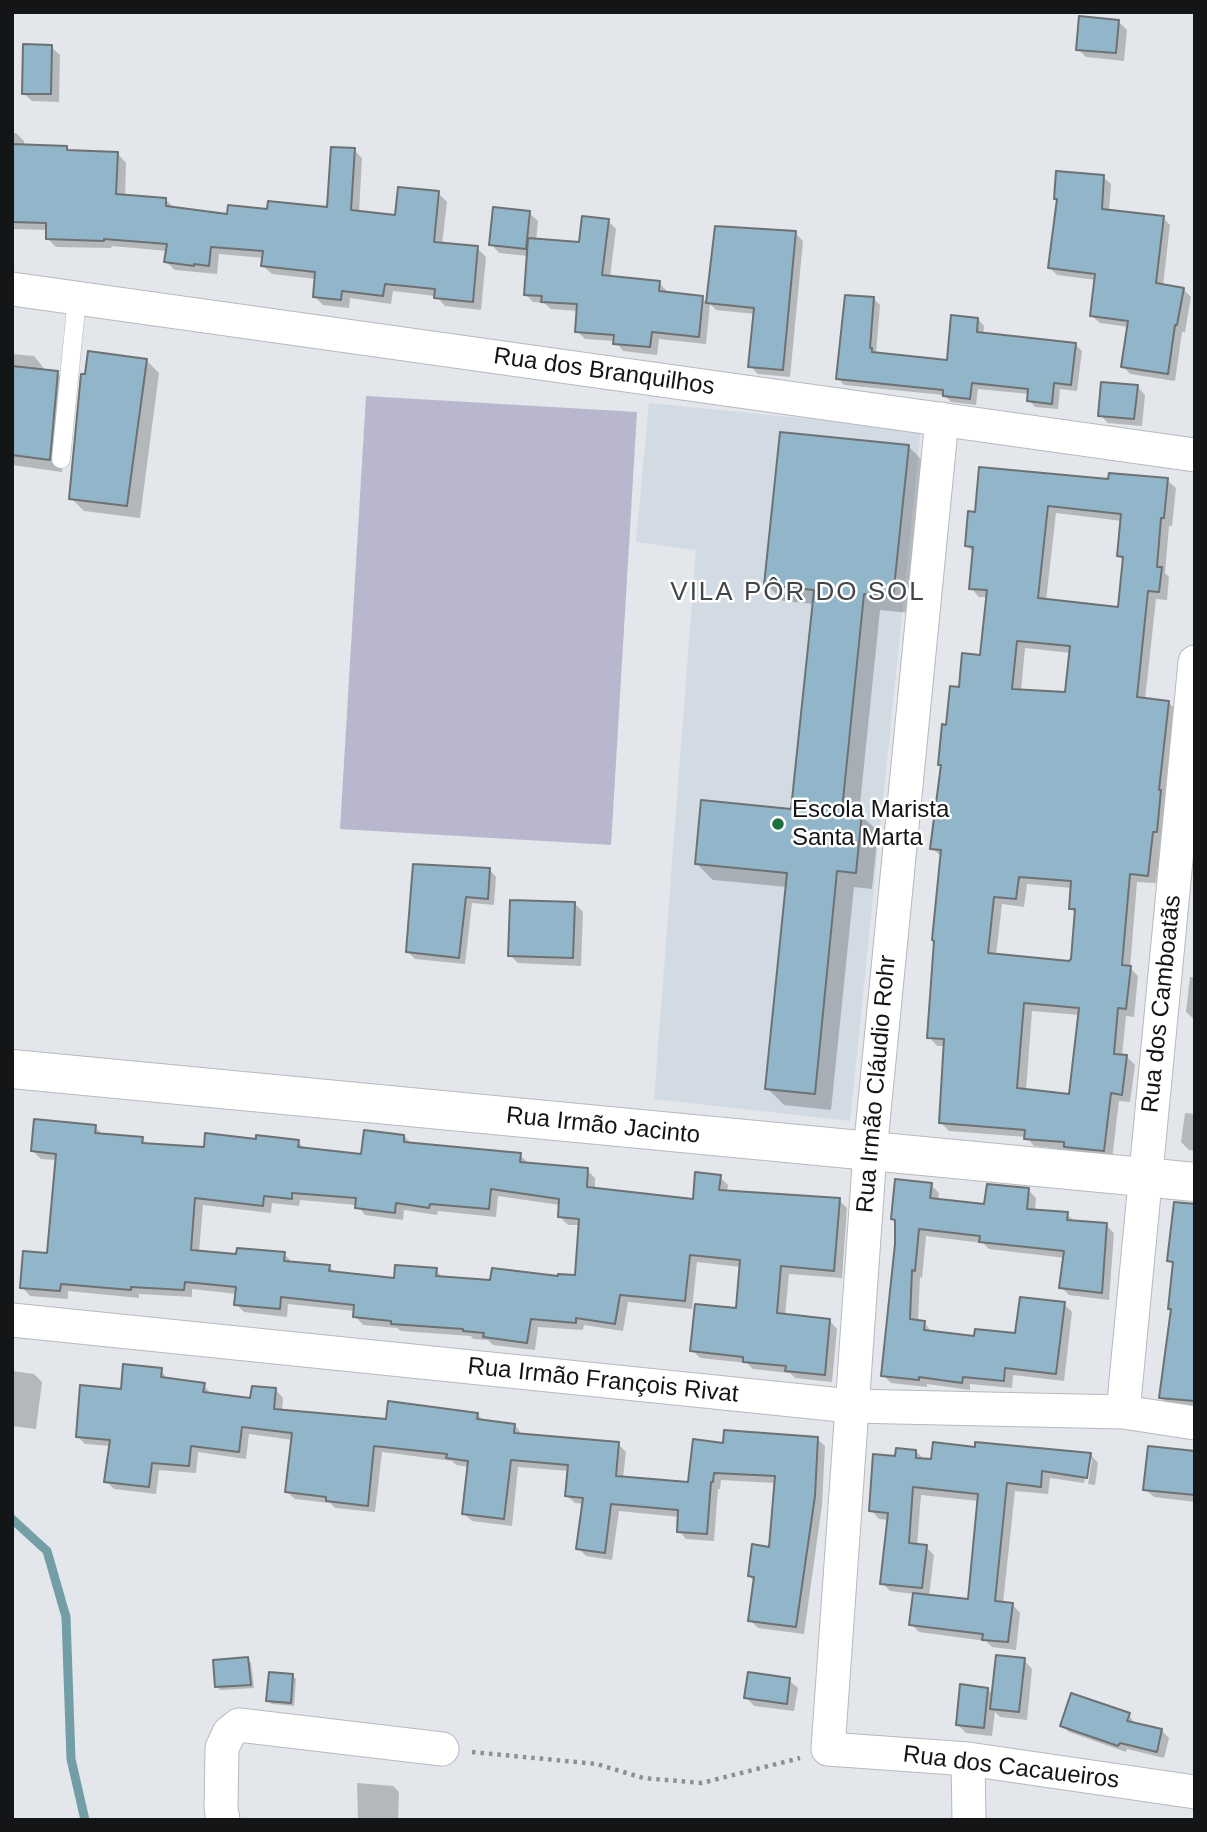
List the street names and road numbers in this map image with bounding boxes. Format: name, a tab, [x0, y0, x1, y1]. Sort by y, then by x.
street label: Rua dos Branquilhos	[492, 342, 716, 402]
street label: Rua dos Camboatãs	[1136, 894, 1188, 1114]
street label: Rua Irmão Cláudio Rohr	[851, 954, 903, 1214]
street label: Rua Irmão Jacinto	[505, 1102, 701, 1150]
street label: Rua Irmão François Rivat	[466, 1352, 740, 1410]
street label: Rua dos Cacaueiros	[901, 1740, 1121, 1796]

